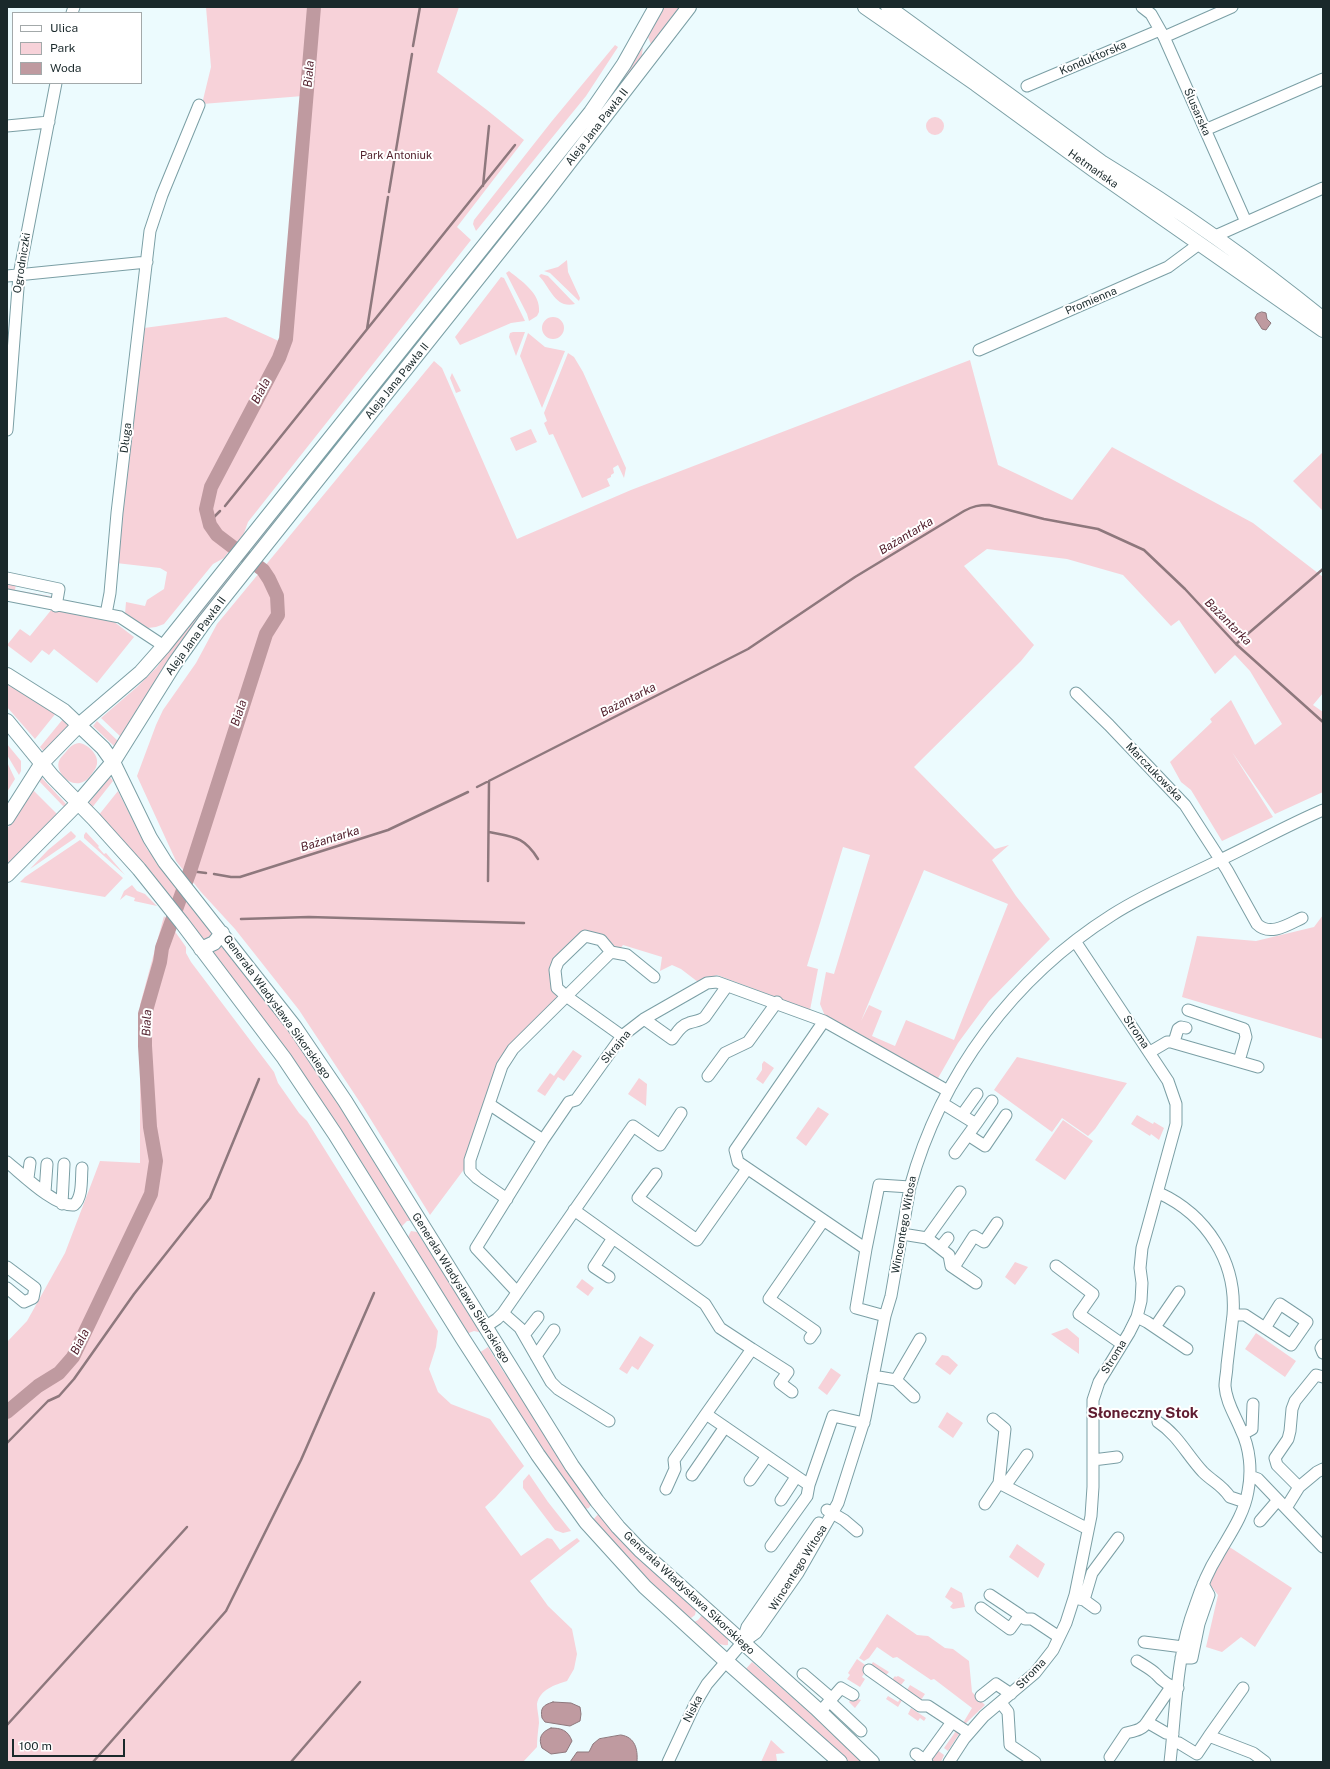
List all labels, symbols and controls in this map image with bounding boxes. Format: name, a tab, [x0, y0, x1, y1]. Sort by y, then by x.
legend	[12, 12, 142, 84]
text: Ulica	[50, 21, 78, 35]
street label: Konduktorska	[1058, 38, 1128, 78]
text: Park	[50, 41, 76, 55]
water label: Biala	[301, 60, 317, 88]
text: Woda	[50, 61, 81, 75]
street label: Aleja Jana Pawła II	[563, 86, 631, 168]
street label: Ślusarska	[1181, 86, 1213, 138]
street label: Hetmańska	[1065, 147, 1121, 191]
park label: Park Antoniuk	[360, 149, 432, 163]
street label: Ogrodniczki	[11, 232, 33, 294]
street label: Promienna	[1063, 284, 1119, 318]
street label: Aleja Jana Pawła II	[362, 340, 432, 422]
water label: Biala	[248, 376, 274, 406]
street label: Długa	[118, 422, 134, 454]
water label: Bażantarka	[876, 514, 936, 558]
street label: Aleja Jana Pawła II	[163, 594, 229, 678]
water label: Bażantarka	[1201, 595, 1255, 649]
water label: Bażantarka	[598, 680, 658, 720]
water label: Biala	[228, 698, 250, 728]
street label: Marczukowska	[1123, 740, 1185, 804]
water label: Bażantarka	[299, 823, 361, 855]
street label: Generała Władysława Sikorskiego	[220, 933, 334, 1081]
water label: Biala	[139, 1009, 155, 1037]
street label: Stroma	[1120, 1013, 1152, 1051]
street label: Skrajna	[598, 1028, 634, 1066]
street label: Wincentego Witosa	[889, 1175, 919, 1275]
street label: Generała Władysława Sikorskiego	[409, 1210, 513, 1366]
water label: Biala	[67, 1327, 93, 1357]
street label: Stroma	[1098, 1338, 1130, 1376]
district label: Słoneczny Stok	[1087, 1404, 1199, 1422]
street label: Wincentego Witosa	[766, 1523, 830, 1613]
street label: Generała Władysława Sikorskiego	[621, 1529, 757, 1657]
street label: Stroma	[1013, 1656, 1049, 1692]
street label: Niska	[681, 1693, 705, 1725]
scale bar	[14, 1731, 127, 1757]
text: 100 m	[19, 1739, 52, 1753]

